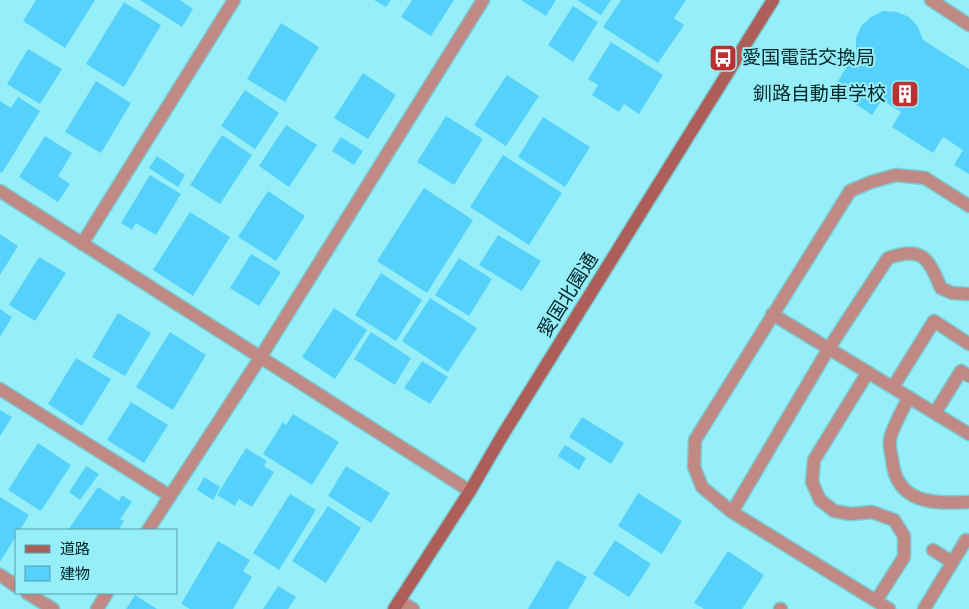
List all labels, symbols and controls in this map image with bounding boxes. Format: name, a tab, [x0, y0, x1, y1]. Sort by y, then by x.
bus stop icon: 愛国電話交換局	[708, 43, 738, 73]
place label: 愛国電話交換局	[742, 46, 875, 70]
building icon: 釧路自動車学校	[890, 79, 920, 109]
place label: 釧路自動車学校	[753, 82, 886, 106]
street label: 愛国北園通	[533, 248, 603, 342]
legend	[15, 529, 178, 594]
text: 道路	[60, 540, 90, 558]
text: 建物	[60, 565, 90, 583]

